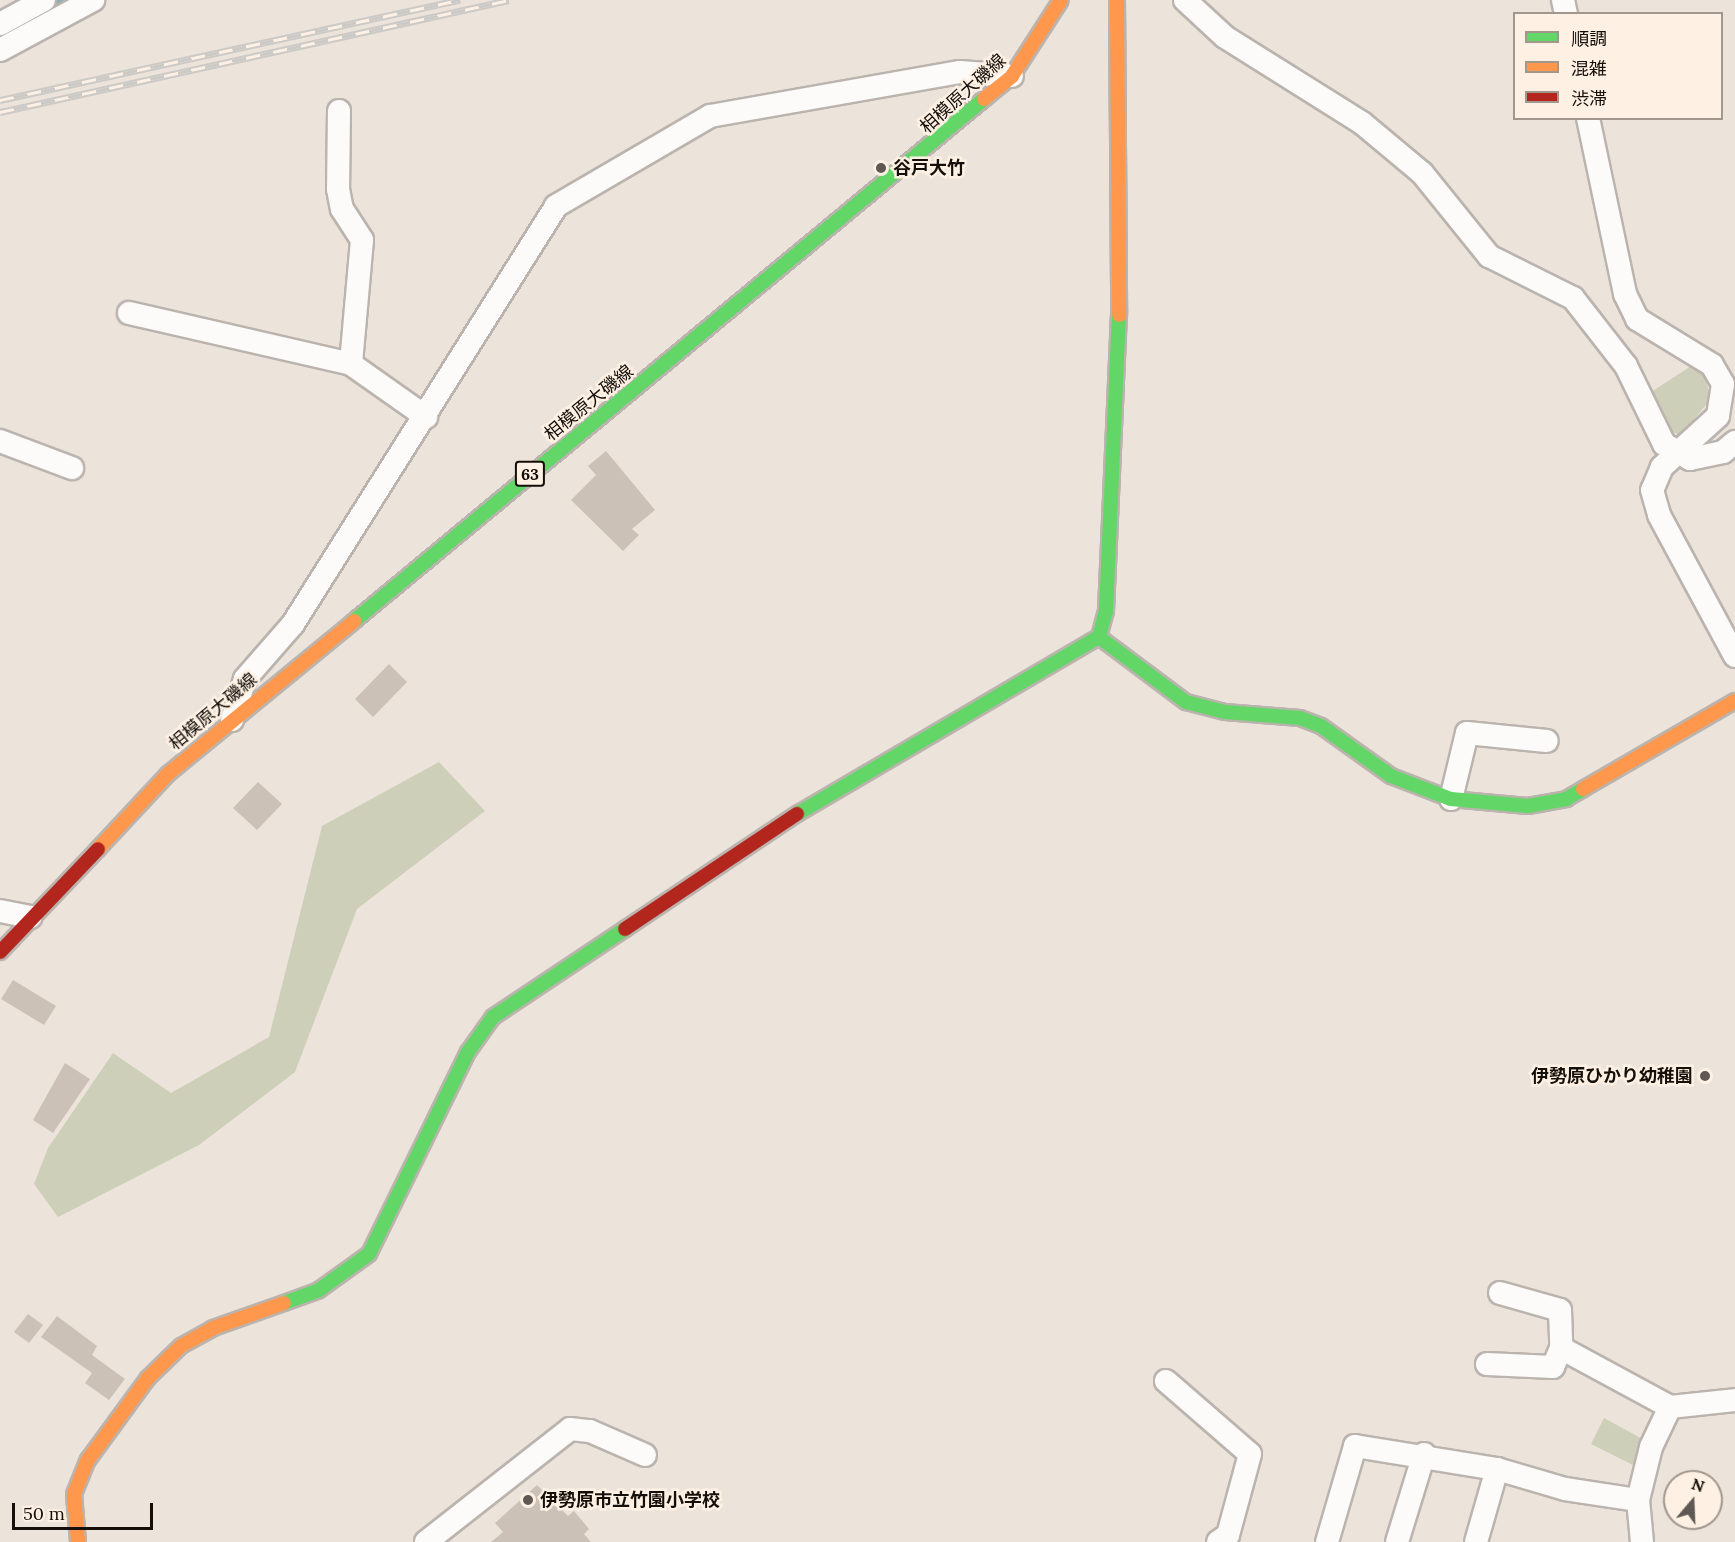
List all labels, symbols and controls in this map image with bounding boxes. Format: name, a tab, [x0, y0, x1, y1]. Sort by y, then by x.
legend	[1513, 12, 1723, 120]
text: 順調	[1571, 27, 1607, 50]
street label: 相模原大磯線	[916, 50, 1010, 138]
text: 混雑	[1571, 57, 1607, 80]
text: 渋滞	[1571, 87, 1607, 110]
place label: 谷戸大竹	[893, 157, 965, 179]
marker: 谷戸大竹	[874, 161, 888, 175]
street label: 相模原大磯線	[540, 361, 638, 445]
road number: 63	[514, 461, 546, 487]
street label: 相模原大磯線	[165, 669, 261, 755]
place label: 伊勢原ひかり幼稚園	[1531, 1065, 1693, 1087]
marker: 伊勢原ひかり幼稚園	[1698, 1069, 1712, 1083]
north arrow	[1663, 1470, 1723, 1530]
text: N	[1689, 1473, 1707, 1496]
place label: 伊勢原市立竹園小学校	[540, 1489, 720, 1511]
scale bar	[15, 1491, 156, 1529]
marker: 伊勢原市立竹園小学校	[521, 1493, 535, 1507]
text: 50 m	[23, 1502, 65, 1525]

